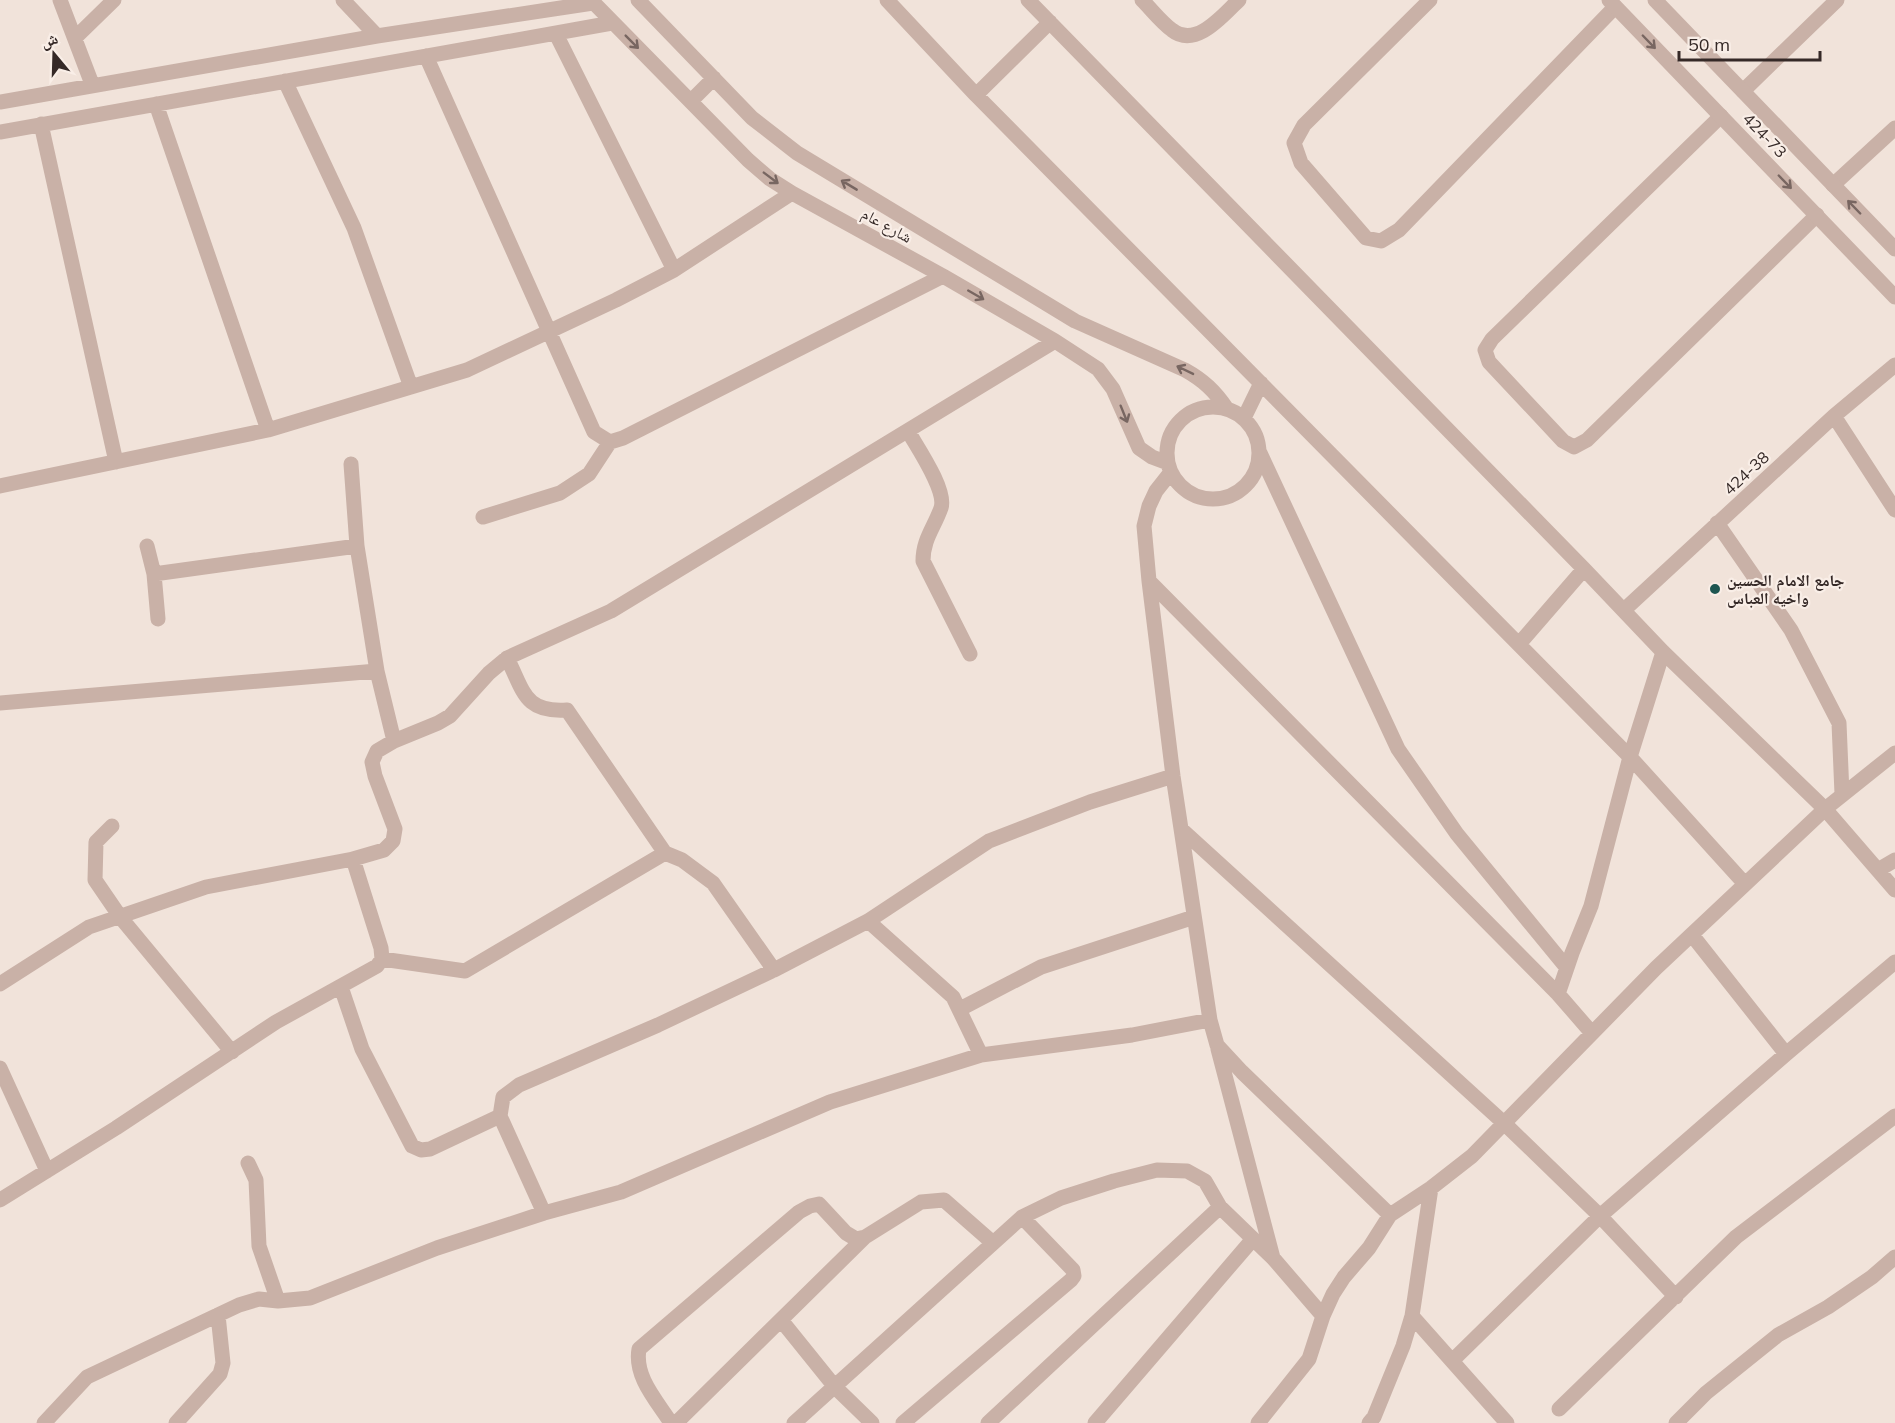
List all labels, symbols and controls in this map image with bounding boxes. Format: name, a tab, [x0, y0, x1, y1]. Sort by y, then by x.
north arrow	[24, 24, 84, 84]
scale bar	[1679, 24, 1820, 62]
text: ش	[38, 28, 60, 52]
text: 50 m	[1688, 33, 1730, 56]
one-way arrow	[624, 34, 639, 49]
one-way arrow	[1642, 34, 1656, 49]
street label: 424-73	[1739, 108, 1791, 162]
one-way arrow	[762, 172, 778, 184]
one-way arrow	[1778, 174, 1793, 189]
one-way arrow	[841, 178, 858, 190]
one-way arrow	[1847, 200, 1861, 215]
street label: شارع عام	[858, 203, 916, 248]
one-way arrow	[968, 290, 985, 302]
one-way arrow	[1176, 364, 1194, 376]
one-way arrow	[1119, 405, 1130, 423]
street label: 424-38	[1719, 447, 1773, 499]
place label: جامع الامام الحسين واخيه العباس	[1727, 570, 1844, 608]
marker: جامع الامام الحسين واخيه العباس	[1708, 582, 1722, 596]

